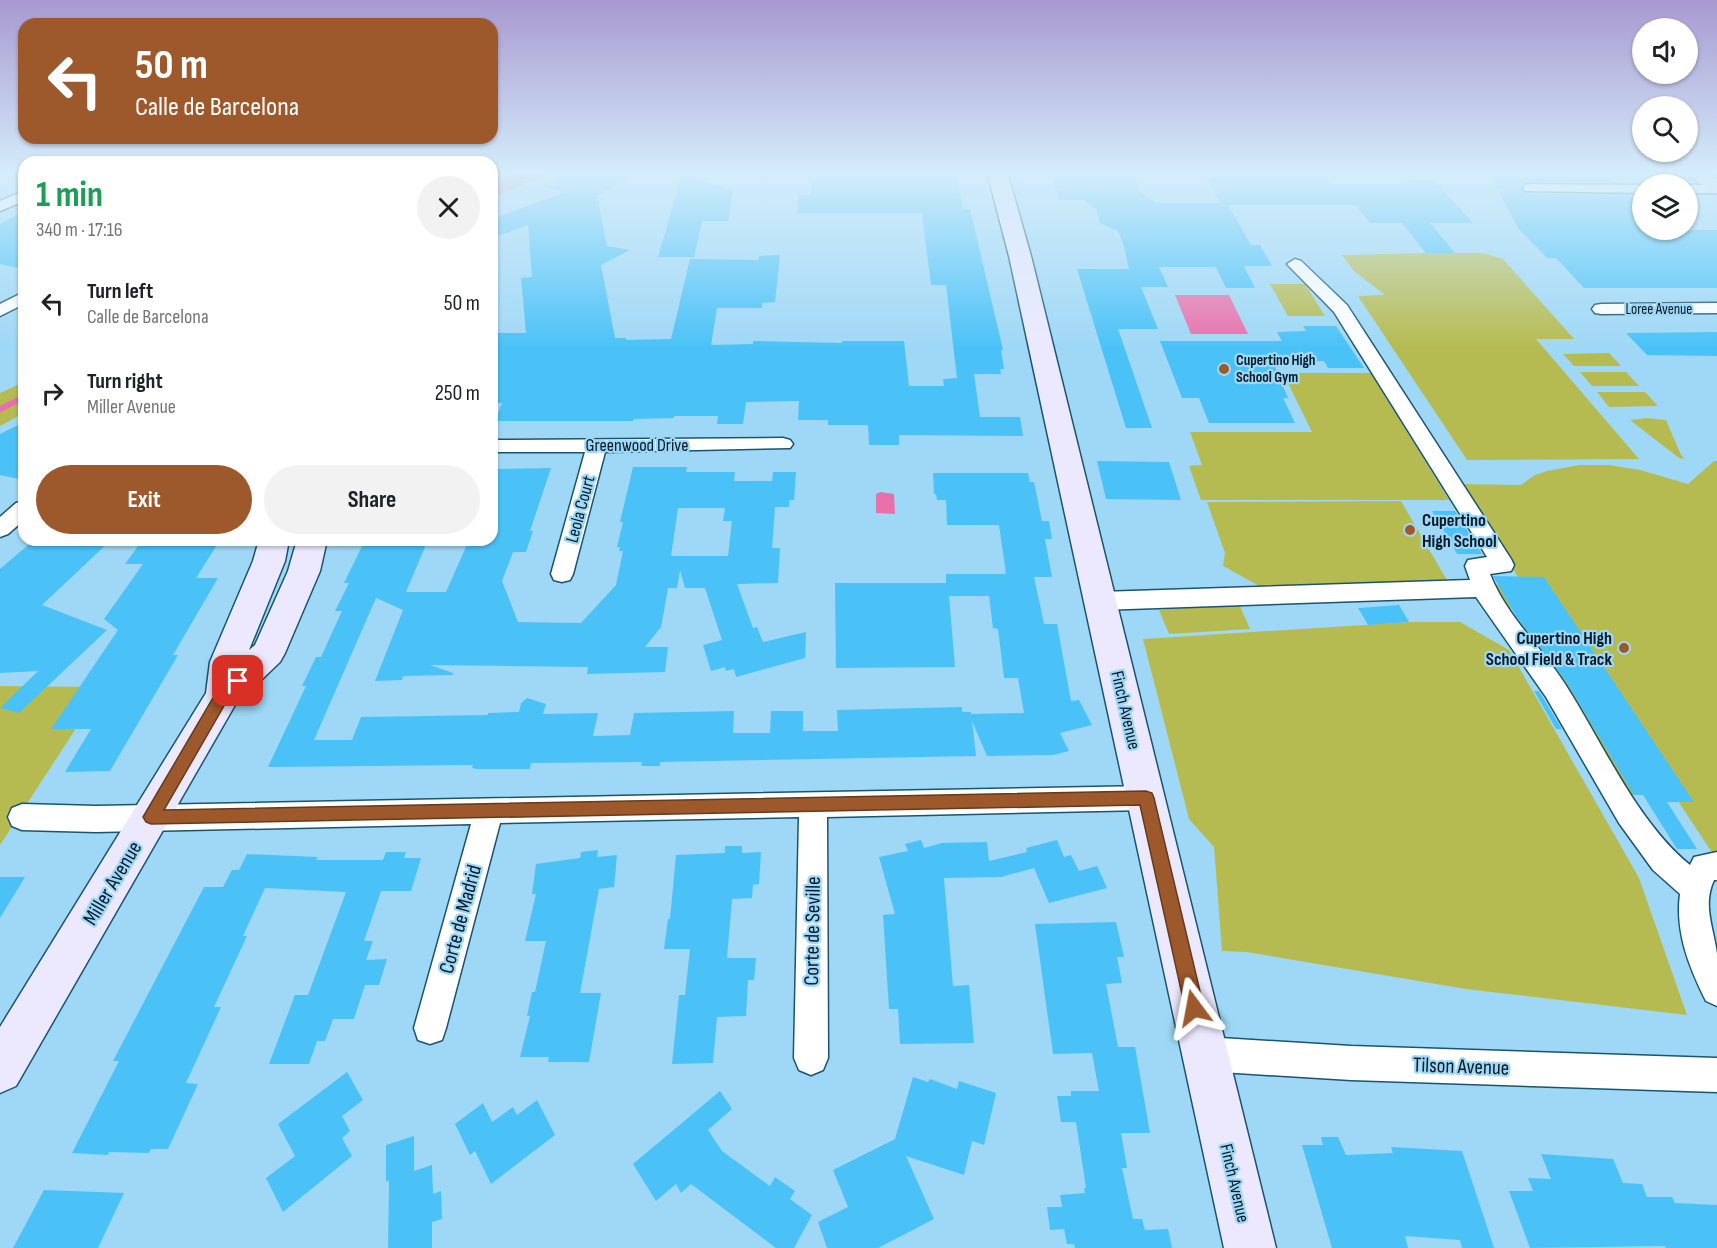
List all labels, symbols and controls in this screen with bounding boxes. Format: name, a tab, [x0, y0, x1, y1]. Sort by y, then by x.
map controls	[1632, 18, 1698, 240]
button: sound	[1632, 18, 1698, 84]
text: 50 m	[135, 40, 208, 91]
icon: left	[36, 42, 114, 120]
text: Calle de Barcelona	[135, 91, 299, 123]
button: search	[1632, 96, 1698, 162]
text: 1 min	[36, 174, 103, 217]
button: layers	[1632, 174, 1698, 240]
button: close	[417, 176, 480, 239]
text: 340 m · 17:16	[36, 218, 122, 242]
text: Turn left	[87, 278, 153, 305]
icon: left	[36, 287, 69, 320]
text: 50 m	[444, 290, 480, 317]
street label: Loree Avenue	[1626, 300, 1692, 319]
text: Calle de Barcelona	[87, 305, 209, 329]
place label: Cupertino High School Gym	[1236, 351, 1316, 387]
marker: Cupertino High School Gym	[1217, 362, 1231, 376]
text: Turn right	[87, 368, 163, 395]
icon: right	[36, 377, 69, 410]
text: 250 m	[435, 380, 480, 407]
text: Miller Avenue	[87, 395, 176, 419]
street label: Greenwood Drive	[586, 435, 688, 456]
button: Exit	[36, 465, 252, 534]
button: Share	[264, 465, 480, 534]
street label: Leola Court	[561, 473, 600, 545]
place label: Cupertino High School	[1422, 510, 1497, 552]
marker: Cupertino High School	[1403, 523, 1417, 537]
place label: Cupertino High School Field & Track	[1486, 628, 1612, 670]
marker: Cupertino High School Field & Track	[1617, 641, 1631, 655]
pin	[212, 655, 263, 706]
icon: arrive	[221, 664, 254, 697]
street label: Finch Avenue	[1106, 669, 1145, 751]
street label: Miller Avenue	[78, 837, 147, 930]
street label: Corte de Madrid	[434, 862, 487, 976]
street label: Corte de Seville	[799, 876, 826, 986]
position arrow	[1162, 976, 1226, 1040]
street label: Tilson Avenue	[1412, 1052, 1510, 1081]
street label: Finch Avenue	[1215, 1142, 1254, 1224]

